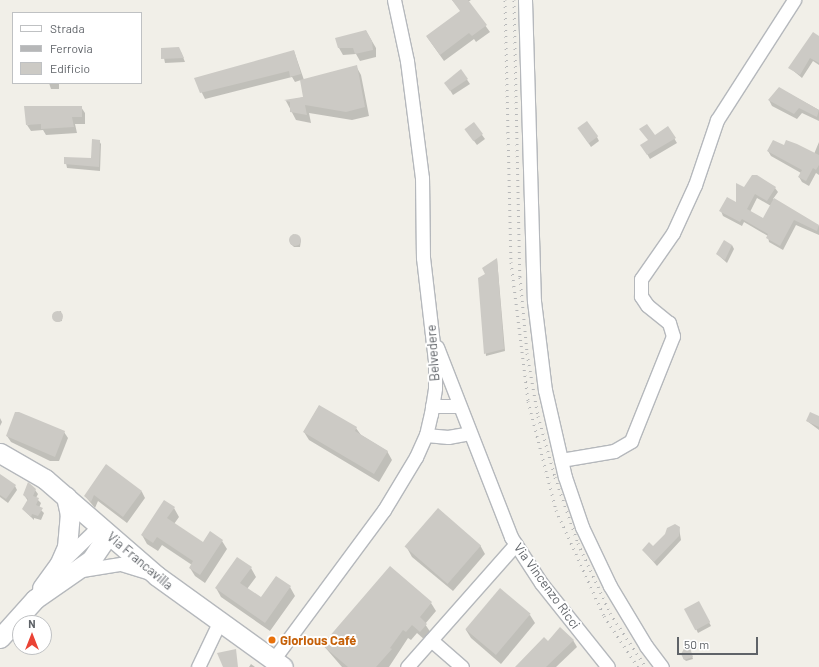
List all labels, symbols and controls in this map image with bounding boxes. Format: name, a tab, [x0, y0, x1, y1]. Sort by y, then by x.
legend	[12, 12, 142, 84]
text: Strada	[50, 21, 85, 35]
text: Ferrovia	[50, 41, 93, 55]
text: Edificio	[50, 61, 90, 75]
street label: Belvedere	[423, 324, 443, 382]
street label: Via Francavilla	[104, 529, 176, 593]
street label: Via Vincenzo Ricci	[511, 540, 583, 632]
north arrow	[12, 615, 52, 655]
text: N	[28, 617, 36, 630]
scale bar	[679, 629, 760, 655]
place label: Glorious Café	[280, 632, 356, 648]
marker: Glorious Café	[267, 635, 277, 645]
text: 50 m	[684, 637, 709, 651]

